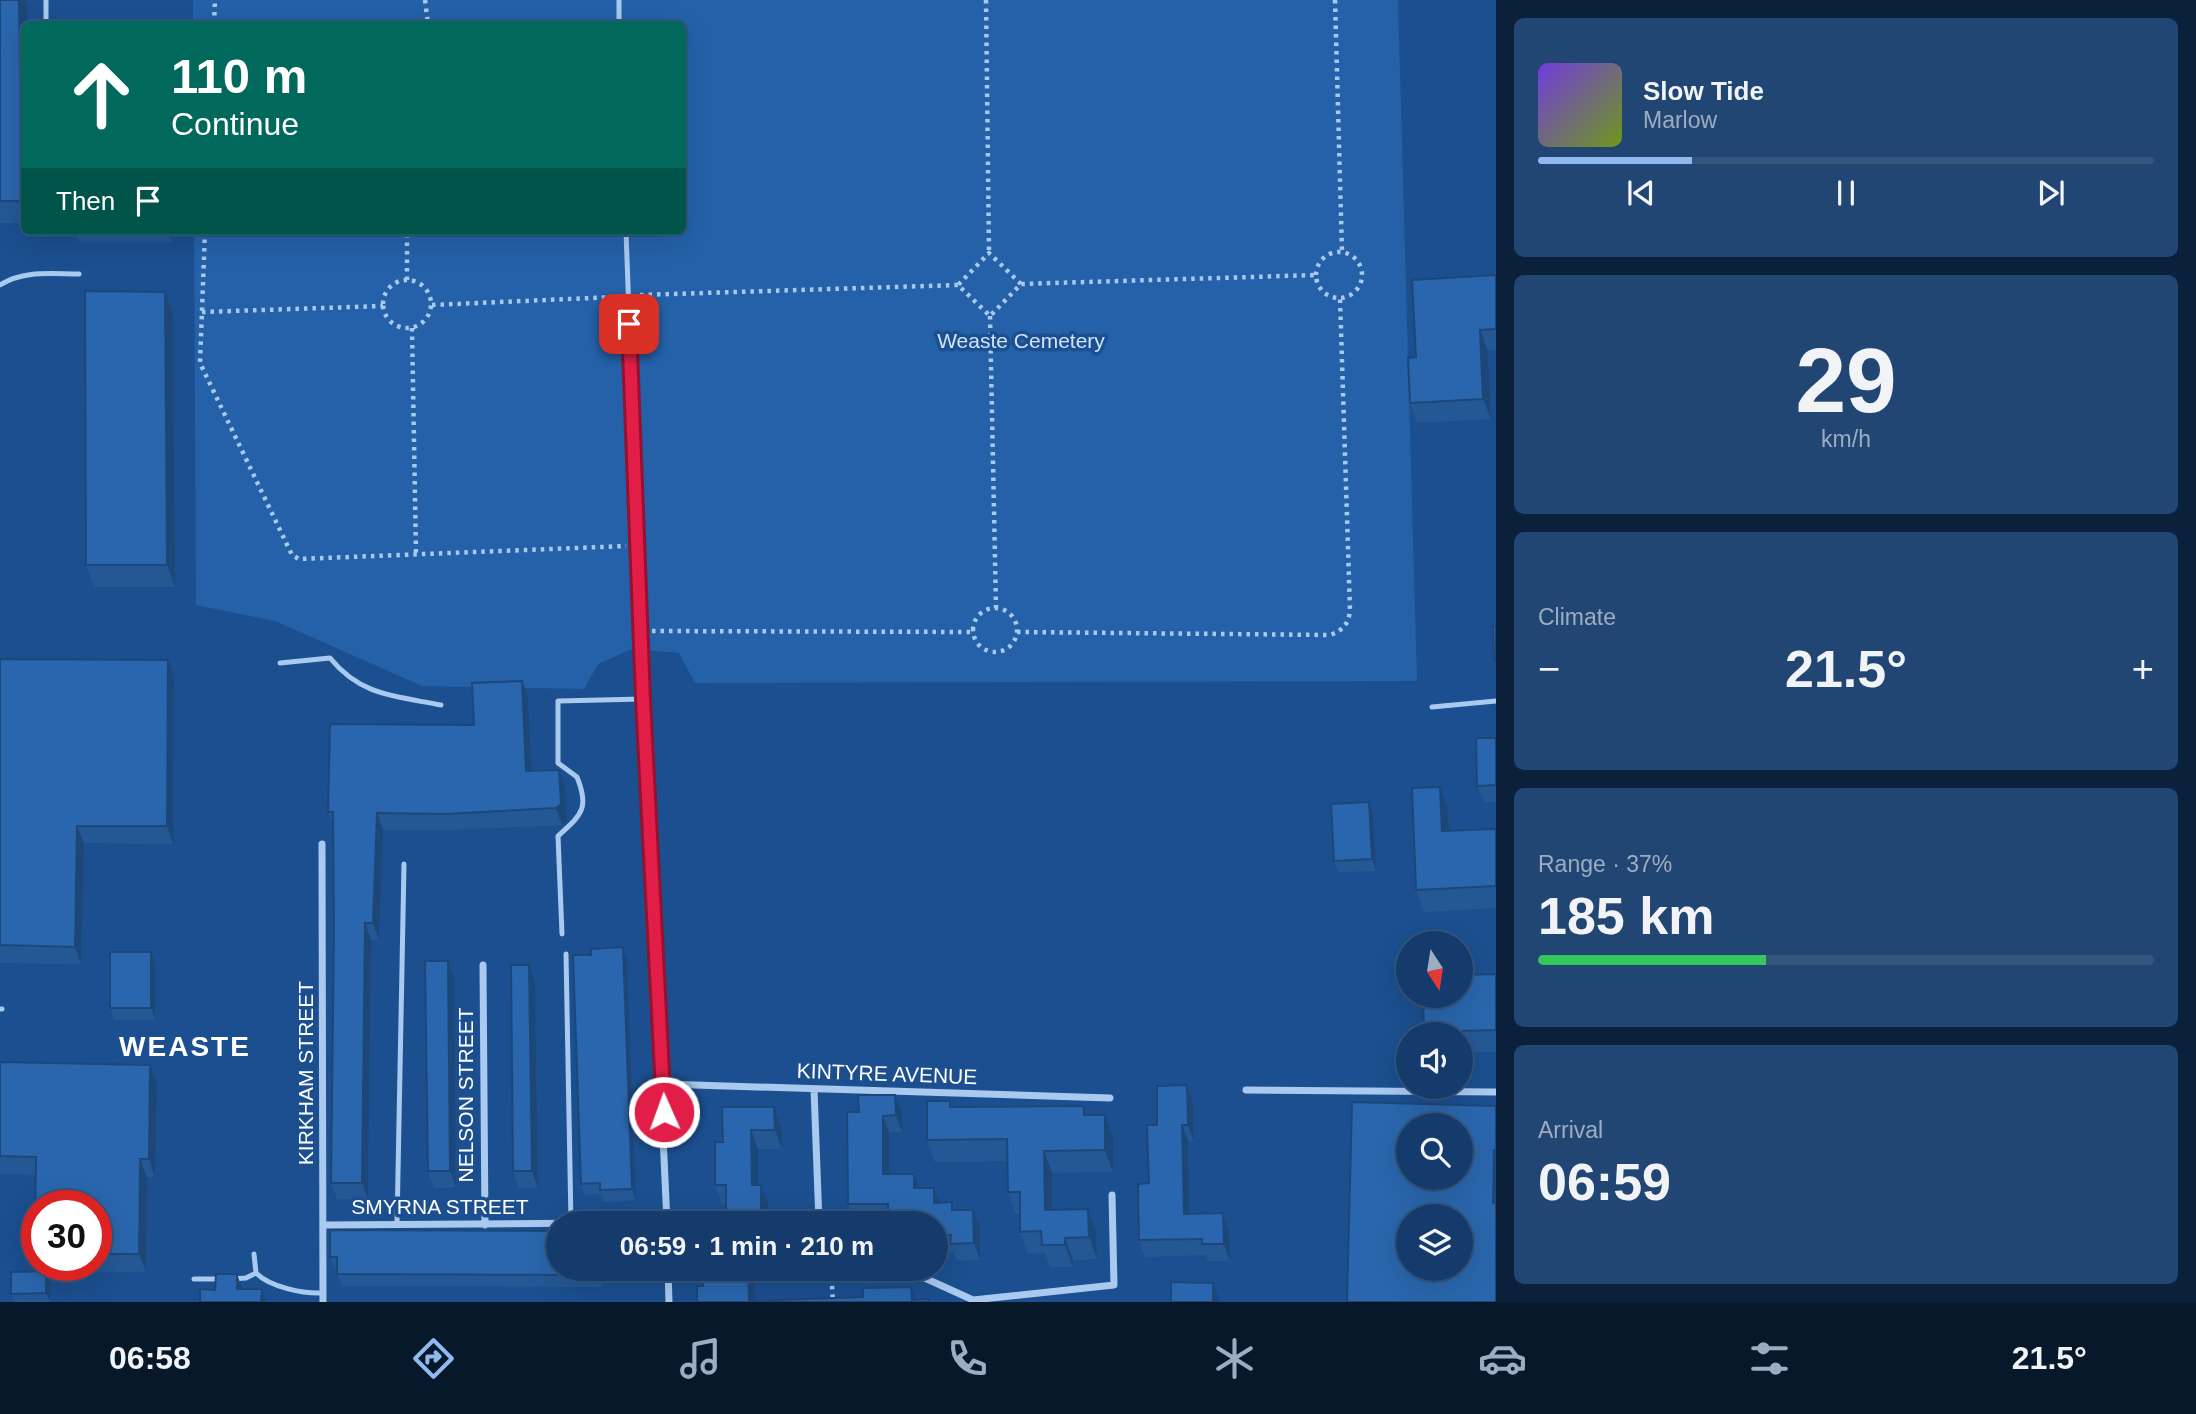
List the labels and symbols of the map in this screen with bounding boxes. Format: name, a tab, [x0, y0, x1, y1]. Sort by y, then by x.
pin	[599, 294, 659, 354]
park label: Weaste Cemetery	[937, 329, 1105, 352]
north arrow	[1396, 931, 1474, 1008]
street label: KIRKHAM STREET	[294, 981, 317, 1165]
street label: NELSON STREET	[454, 1007, 477, 1183]
district label: WEASTE	[119, 1031, 251, 1062]
street label: KINTYRE AVENUE	[796, 1059, 978, 1088]
position arrow	[627, 1075, 701, 1149]
speed limit sign: 30	[21, 1190, 112, 1281]
street label: SMYRNA STREET	[351, 1195, 529, 1218]

